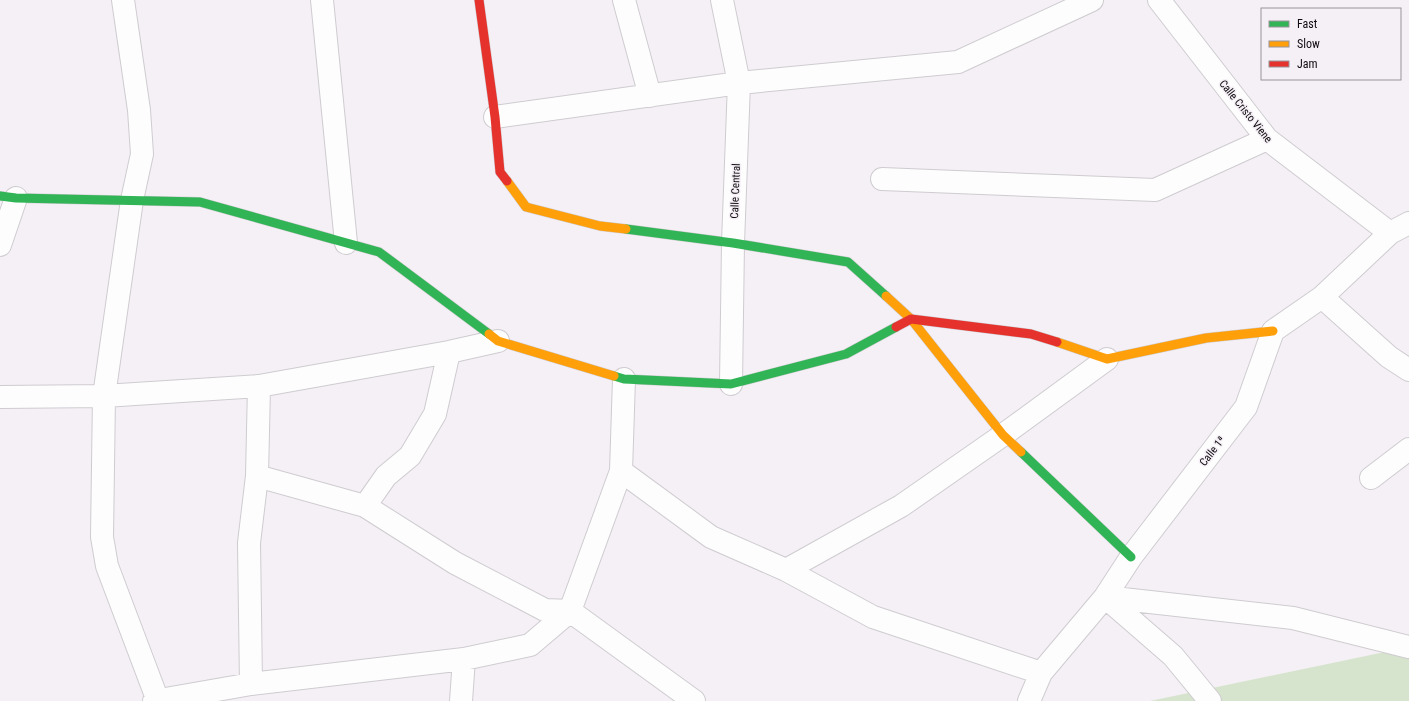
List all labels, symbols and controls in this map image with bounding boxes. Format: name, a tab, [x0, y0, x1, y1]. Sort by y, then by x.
legend	[1261, 8, 1401, 80]
text: Fast	[1297, 17, 1318, 31]
text: Slow	[1297, 37, 1320, 51]
text: Jam	[1297, 57, 1318, 71]
street label: Calle Cristo Viene	[1216, 77, 1275, 145]
street label: Calle Central	[728, 163, 743, 219]
street label: Calle 1ª	[1197, 434, 1228, 469]

